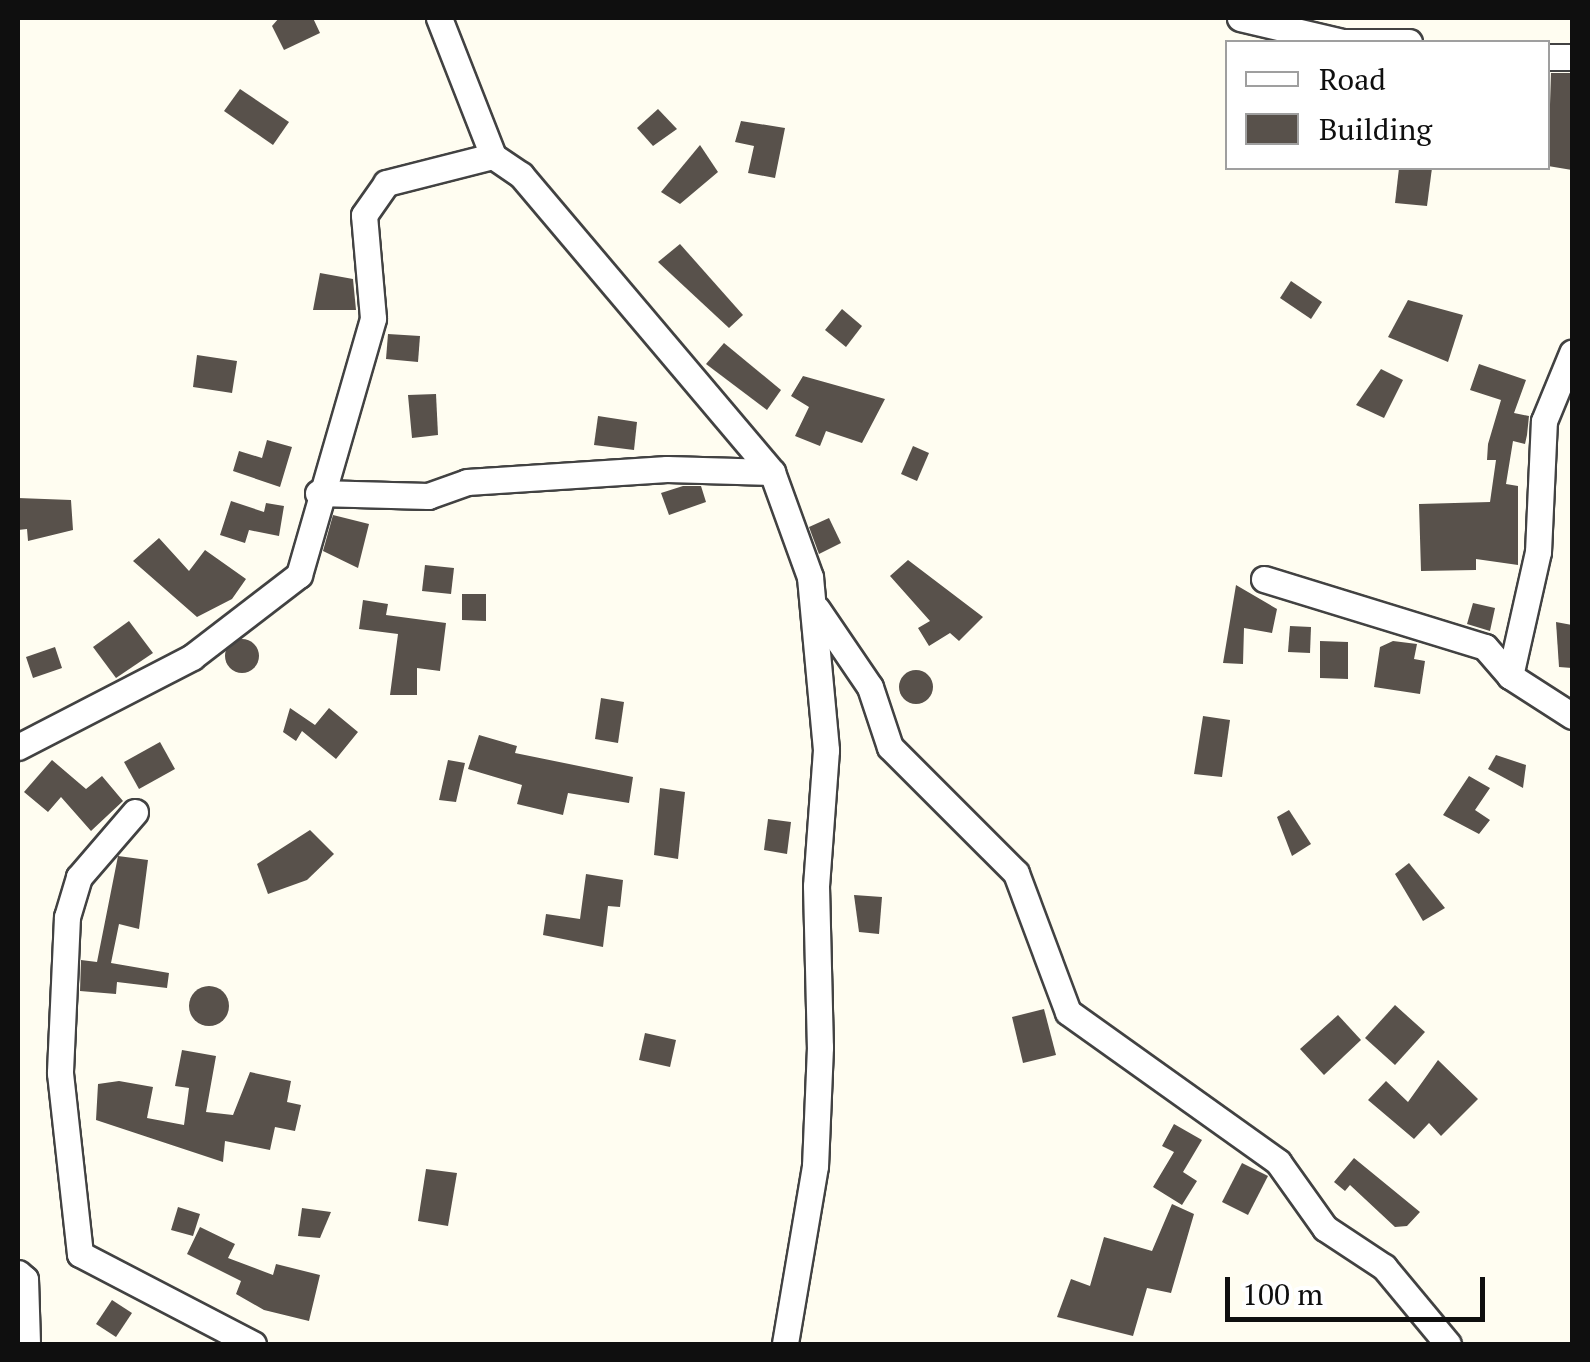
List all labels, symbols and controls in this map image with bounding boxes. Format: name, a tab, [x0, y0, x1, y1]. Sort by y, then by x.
legend	[1225, 40, 1550, 170]
text: Road	[1319, 59, 1386, 99]
text: Building	[1319, 109, 1432, 149]
scale bar	[1230, 1257, 1490, 1319]
text: 100 m	[1242, 1274, 1323, 1314]

